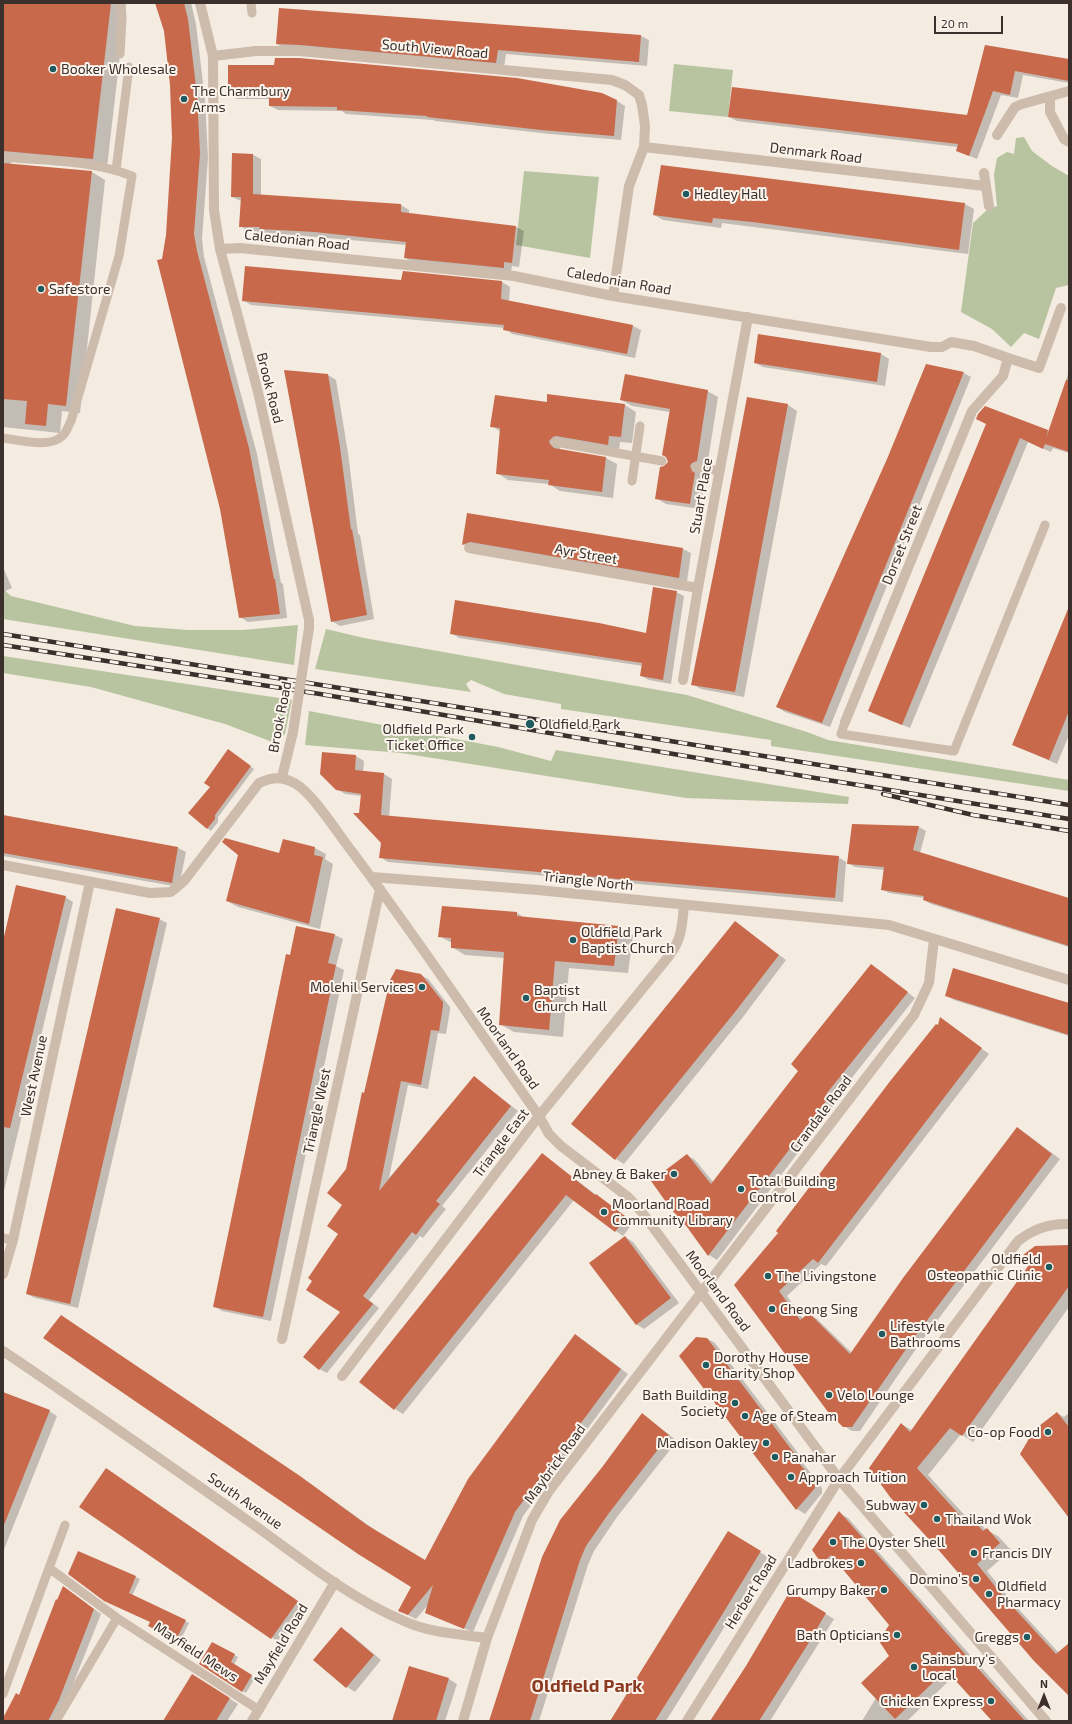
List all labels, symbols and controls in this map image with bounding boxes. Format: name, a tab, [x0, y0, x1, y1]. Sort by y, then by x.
scale bar	[936, 8, 1005, 34]
text: 20 m	[941, 16, 968, 30]
street label: South View Road	[381, 36, 489, 62]
place label: Booker Wholesale	[61, 61, 176, 77]
marker: Booker Wholesale	[48, 64, 58, 74]
place label: The Charmbury Arms	[192, 83, 290, 116]
marker: The Charmbury Arms	[179, 94, 189, 104]
street label: Denmark Road	[769, 139, 863, 167]
place label: Hedley Hall	[694, 186, 766, 202]
marker: Hedley Hall	[681, 189, 691, 199]
street label: Caledonian Road	[243, 226, 351, 254]
street label: Caledonian Road	[565, 264, 673, 298]
place label: Safestore	[49, 281, 111, 297]
marker: Safestore	[36, 284, 46, 294]
street label: Brook Road	[253, 351, 287, 425]
street label: Stuart Place	[686, 457, 716, 535]
street label: Dorset Street	[878, 503, 926, 587]
street label: Ayr Street	[553, 540, 619, 568]
street label: Brook Road	[265, 680, 295, 754]
place label: Oldfield Park	[539, 716, 620, 732]
marker: Oldfield Park	[524, 718, 536, 730]
place label: Oldfield Park Ticket Office	[383, 721, 464, 754]
marker: Oldfield Park Ticket Office	[467, 732, 477, 742]
street label: Triangle North	[542, 868, 634, 894]
place label: Oldfield Park Baptist Church	[581, 924, 674, 956]
marker: Oldfield Park Baptist Church	[568, 935, 578, 945]
place label: Molehil Services	[310, 979, 414, 995]
marker: Molehil Services	[417, 982, 427, 992]
place label: Baptist Church Hall	[534, 982, 607, 1014]
marker: Baptist Church Hall	[521, 993, 531, 1003]
street label: Moorland Road	[473, 1003, 543, 1093]
street label: West Avenue	[17, 1034, 51, 1118]
street label: Triangle West	[300, 1067, 334, 1155]
street label: Crandale Road	[787, 1072, 855, 1156]
street label: Triangle East	[470, 1105, 532, 1181]
place label: Abney & Baker	[573, 1166, 666, 1182]
marker: Abney & Baker	[669, 1169, 679, 1179]
place label: Total Building Control	[749, 1173, 836, 1206]
marker: Total Building Control	[736, 1184, 746, 1194]
place label: Moorland Road Community Library	[612, 1196, 733, 1228]
marker: Moorland Road Community Library	[599, 1207, 609, 1217]
street label: Moorland Road	[682, 1247, 754, 1335]
place label: Oldfield Osteopathic Clinic	[927, 1251, 1041, 1284]
marker: Oldfield Osteopathic Clinic	[1044, 1262, 1054, 1272]
place label: The Livingstone	[776, 1268, 876, 1284]
marker: The Livingstone	[763, 1271, 773, 1281]
place label: Cheong Sing	[780, 1301, 858, 1317]
marker: Cheong Sing	[767, 1304, 777, 1314]
place label: Lifestyle Bathrooms	[890, 1318, 961, 1350]
marker: Lifestyle Bathrooms	[877, 1329, 887, 1339]
place label: Dorothy House Charity Shop	[714, 1349, 809, 1382]
marker: Dorothy House Charity Shop	[701, 1360, 711, 1370]
place label: Bath Building Society	[642, 1387, 727, 1420]
place label: Velo Lounge	[837, 1387, 914, 1403]
marker: Velo Lounge	[824, 1390, 834, 1400]
marker: Bath Building Society	[730, 1398, 740, 1408]
place label: Age of Steam	[753, 1408, 837, 1424]
marker: Age of Steam	[740, 1411, 750, 1421]
street label: Maybrick Road	[521, 1421, 589, 1507]
place label: Co-op Food	[967, 1424, 1040, 1440]
marker: Co-op Food	[1043, 1427, 1053, 1437]
place label: Madison Oakley	[657, 1435, 758, 1451]
marker: Madison Oakley	[761, 1438, 771, 1448]
place label: Panahar	[783, 1449, 836, 1465]
marker: Panahar	[770, 1452, 780, 1462]
street label: South Avenue	[204, 1469, 286, 1533]
place label: Approach Tuition	[799, 1469, 906, 1485]
marker: Approach Tuition	[786, 1472, 796, 1482]
place label: Subway	[866, 1497, 916, 1513]
marker: Subway	[919, 1500, 929, 1510]
place label: Thailand Wok	[945, 1511, 1032, 1527]
marker: Thailand Wok	[932, 1514, 942, 1524]
place label: The Oyster Shell	[841, 1534, 945, 1550]
marker: The Oyster Shell	[828, 1537, 838, 1547]
place label: Francis DIY	[982, 1545, 1052, 1561]
marker: Francis DIY	[969, 1548, 979, 1558]
street label: Herbert Road	[722, 1552, 780, 1632]
place label: Ladbrokes	[787, 1555, 853, 1571]
marker: Ladbrokes	[856, 1558, 866, 1568]
place label: Domino's	[909, 1571, 968, 1587]
marker: Domino's	[971, 1574, 981, 1584]
place label: Oldfield Pharmacy	[997, 1578, 1061, 1610]
place label: Grumpy Baker	[786, 1582, 876, 1598]
marker: Grumpy Baker	[879, 1585, 889, 1595]
marker: Oldfield Pharmacy	[984, 1589, 994, 1599]
street label: Mayfield Road	[250, 1601, 312, 1687]
street label: Mayfield Mews	[151, 1619, 241, 1685]
place label: Bath Opticians	[797, 1627, 889, 1643]
place label: Greggs	[975, 1629, 1019, 1645]
marker: Bath Opticians	[892, 1630, 902, 1640]
marker: Greggs	[1022, 1632, 1032, 1642]
place label: Sainsbury's Local	[922, 1651, 995, 1684]
marker: Sainsbury's Local	[909, 1662, 919, 1672]
district label: Oldfield Park	[532, 1675, 642, 1697]
north arrow	[1024, 1676, 1064, 1716]
text: N	[1040, 1677, 1048, 1690]
place label: Chicken Express	[880, 1693, 983, 1709]
marker: Chicken Express	[986, 1696, 996, 1706]

